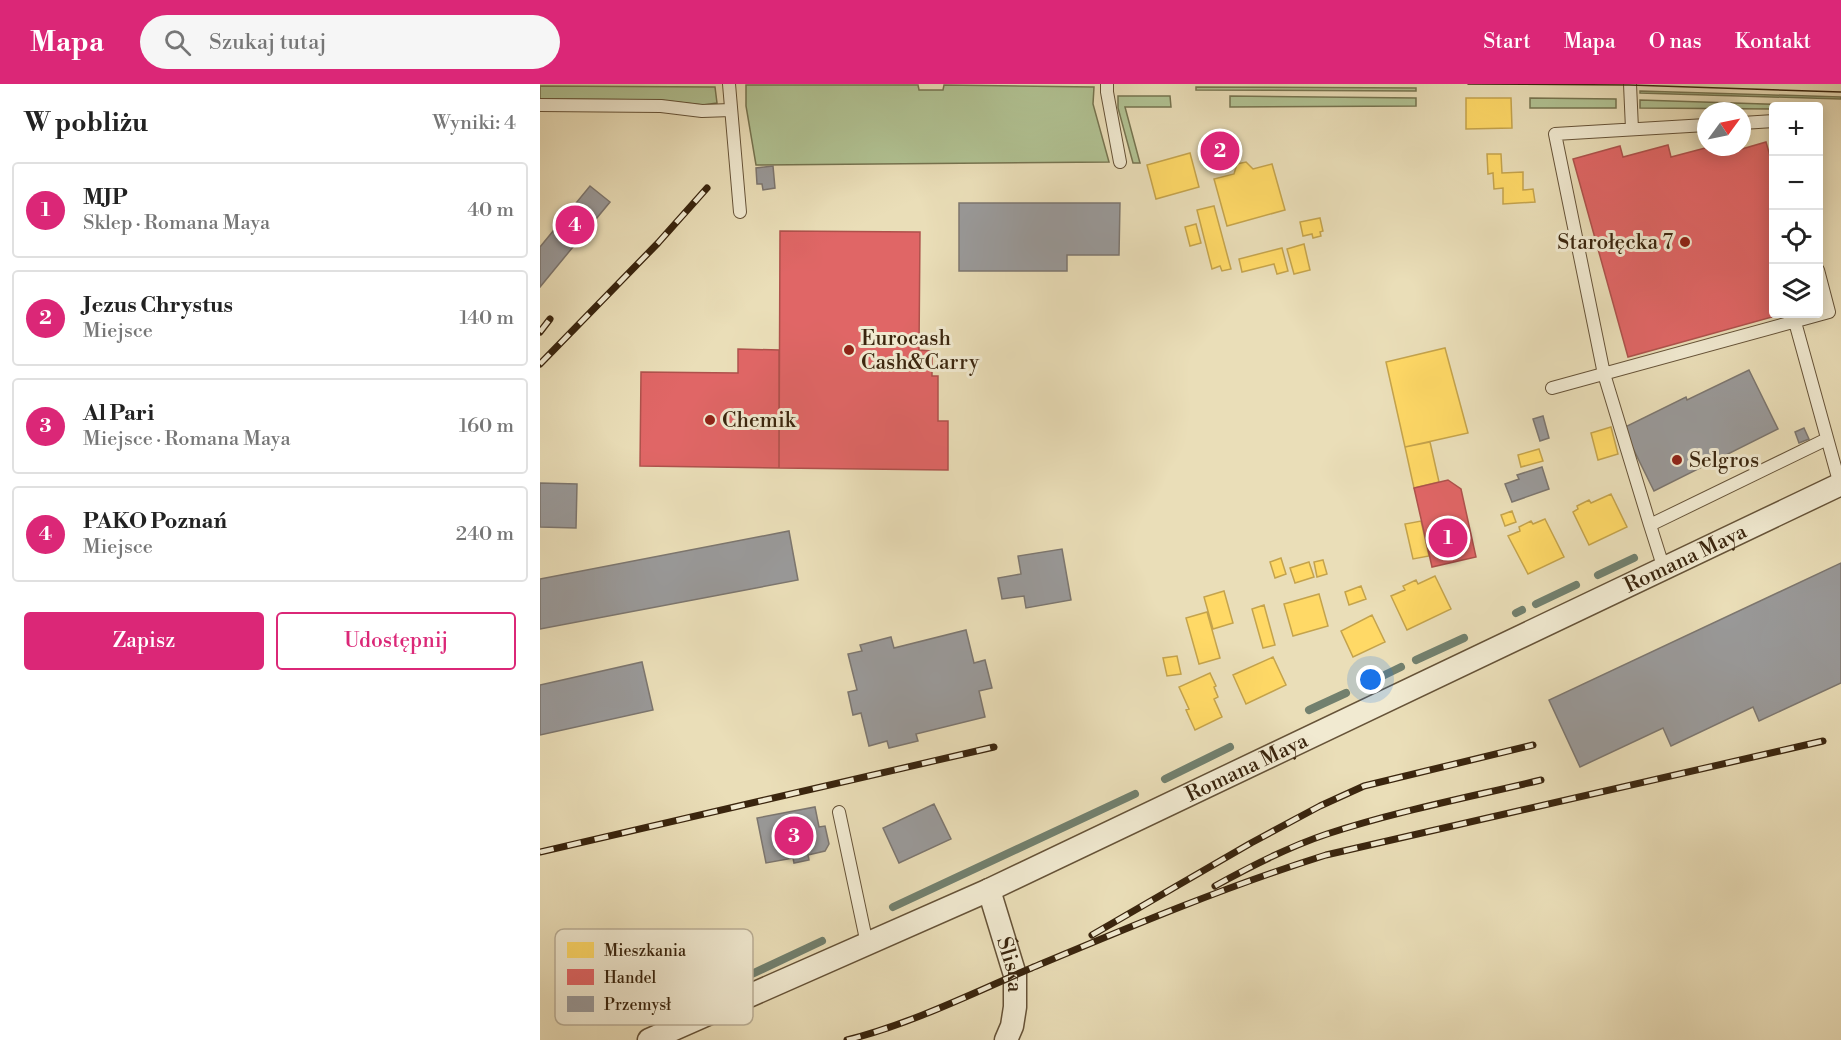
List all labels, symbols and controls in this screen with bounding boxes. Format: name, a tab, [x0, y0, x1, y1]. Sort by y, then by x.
search box	[140, 15, 560, 69]
text: Mapa	[30, 25, 104, 60]
icon: search	[161, 26, 194, 59]
text: Szukaj tutaj	[209, 29, 326, 56]
text: Start	[1483, 29, 1531, 55]
text: Mapa	[1564, 29, 1616, 55]
text: O nas	[1649, 29, 1702, 55]
text: Kontakt	[1735, 29, 1811, 55]
north arrow	[1697, 102, 1751, 156]
map controls	[1769, 102, 1823, 318]
button: +	[1769, 102, 1823, 156]
text: W pobliżu	[24, 107, 148, 139]
text: Wyniki: 4	[432, 111, 516, 136]
pin: 2	[1200, 128, 1240, 174]
button: −	[1769, 156, 1823, 210]
text: MJP	[83, 184, 127, 211]
text: 1	[41, 198, 50, 223]
text: 40 m	[467, 198, 514, 223]
pin: 4	[555, 202, 594, 248]
button: locate	[1769, 210, 1823, 264]
text: Sklep · Romana Maya	[83, 211, 270, 236]
place label: Starołęcka 7	[1557, 230, 1673, 256]
marker: Starołęcka 7	[1678, 235, 1692, 249]
button: layers	[1769, 264, 1823, 318]
text: Jezus Chrystus	[83, 292, 233, 319]
text: 2	[39, 306, 52, 331]
text: 140 m	[459, 306, 514, 331]
text: Miejsce	[83, 319, 153, 344]
place label: Eurocash Cash&Carry	[861, 326, 980, 376]
marker: Eurocash Cash&Carry	[842, 343, 856, 357]
text: Al Pari	[83, 400, 154, 427]
place label: Chemik	[722, 408, 797, 434]
marker: Chemik	[703, 413, 717, 427]
text: 3	[39, 414, 52, 439]
text: 160 m	[459, 414, 514, 439]
text: Miejsce · Romana Maya	[83, 427, 291, 452]
place label: Selgros	[1689, 448, 1759, 474]
marker: Selgros	[1670, 453, 1684, 467]
text: PAKO Poznań	[83, 508, 227, 535]
pin: 1	[1428, 516, 1468, 560]
street label: Romana Maya	[1620, 519, 1752, 599]
text: 4	[39, 522, 52, 547]
text: 240 m	[456, 522, 514, 547]
text: Miejsce	[83, 535, 153, 560]
button: Zapisz	[24, 612, 264, 670]
button: Udostępnij	[276, 612, 516, 670]
your location	[1356, 665, 1385, 694]
street label: Romana Maya	[1182, 728, 1313, 808]
pin: 3	[774, 814, 814, 858]
legend	[555, 929, 753, 1025]
street label: Śliska	[990, 933, 1027, 993]
text: Mieszkania	[604, 941, 687, 961]
text: Handel	[604, 968, 657, 988]
text: Przemysł	[604, 995, 671, 1015]

